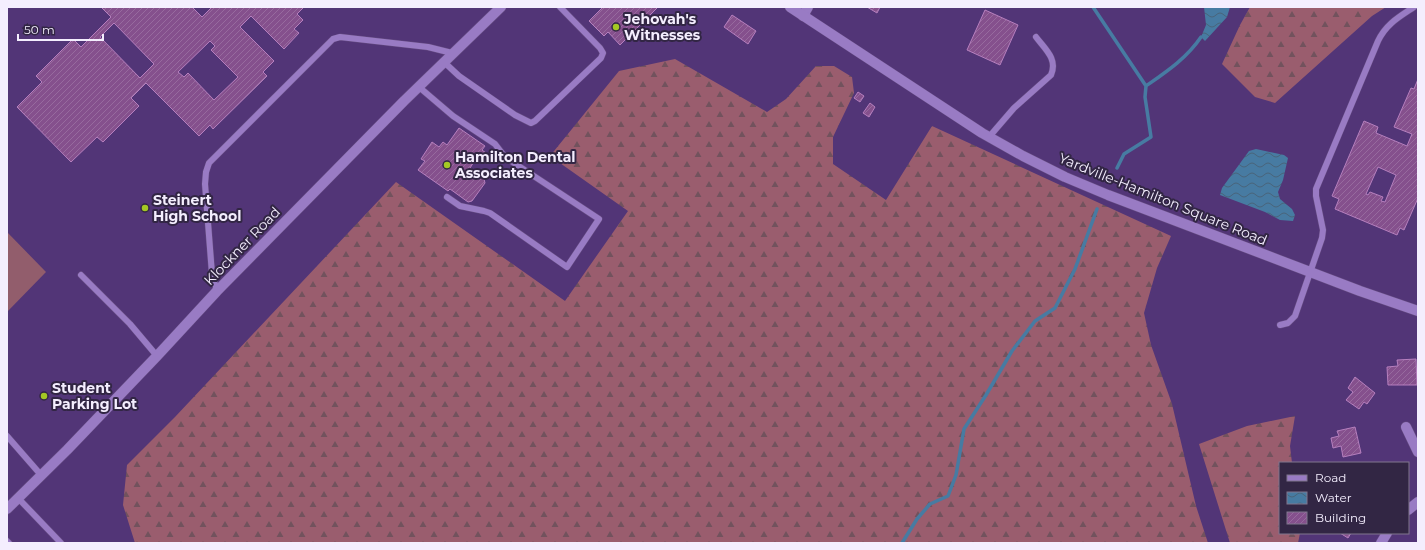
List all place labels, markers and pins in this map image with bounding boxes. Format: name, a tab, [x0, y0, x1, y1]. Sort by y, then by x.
place label: Jehovah's Witnesses	[623, 10, 701, 44]
marker: Jehovah's Witnesses	[611, 22, 621, 32]
place label: Hamilton Dental Associates	[454, 148, 576, 182]
marker: Hamilton Dental Associates	[442, 160, 452, 170]
place label: Steinert High School	[153, 191, 241, 225]
marker: Steinert High School	[140, 203, 150, 213]
place label: Student Parking Lot	[52, 379, 137, 413]
marker: Student Parking Lot	[39, 391, 49, 401]

